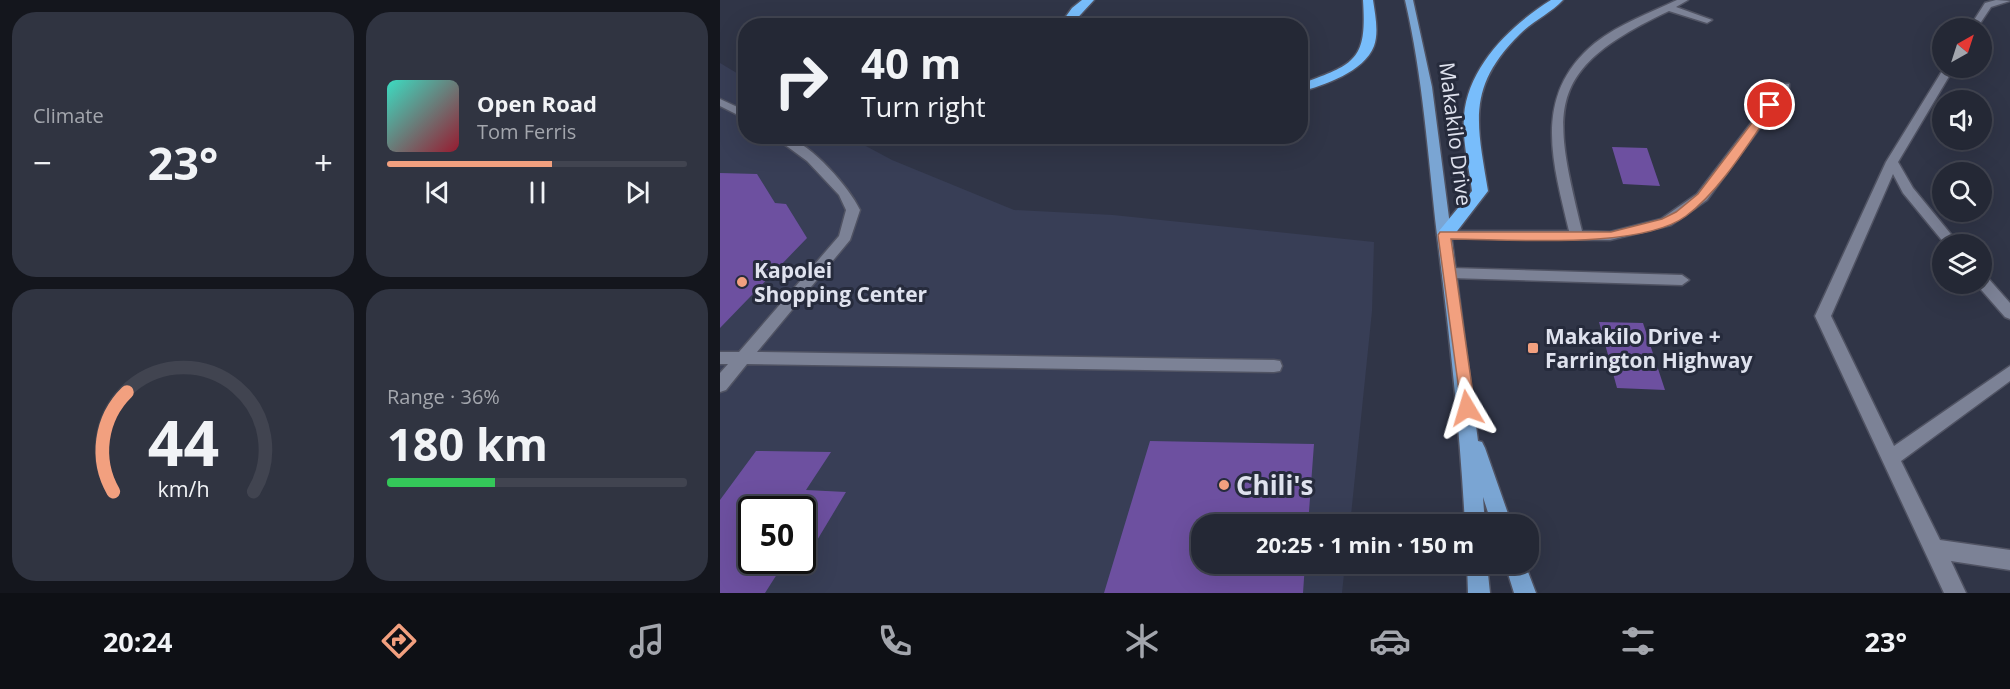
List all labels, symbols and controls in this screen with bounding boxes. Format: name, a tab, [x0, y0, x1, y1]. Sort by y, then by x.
north arrow	[1932, 18, 1992, 78]
map controls	[1932, 18, 1992, 294]
text: 40 m	[861, 34, 961, 91]
icon: right	[762, 42, 840, 120]
street label: Makakilo Drive	[1433, 61, 1479, 207]
pin	[1744, 79, 1795, 130]
text: Open Road	[477, 88, 597, 118]
text: Turn right	[861, 88, 986, 125]
icon: arrive	[1753, 88, 1786, 121]
button: sound	[1932, 90, 1992, 150]
text: Climate	[33, 102, 104, 129]
text: Tom Ferris	[477, 118, 576, 145]
text: 23°	[148, 132, 218, 193]
text: −	[33, 140, 52, 185]
text: +	[314, 140, 333, 185]
button: search	[1932, 162, 1992, 222]
icon: previous	[421, 176, 454, 209]
icon: pause	[521, 176, 554, 209]
icon: next	[621, 176, 654, 209]
button: layers	[1932, 234, 1992, 294]
place label: Kapolei Shopping Center	[754, 256, 928, 308]
marker: Kapolei Shopping Center	[735, 275, 749, 289]
place label: Makakilo Drive + Farrington Highway	[1545, 322, 1753, 374]
marker: Makakilo Drive + Farrington Highway	[1526, 341, 1540, 355]
position arrow	[1435, 376, 1499, 440]
text: Range · 36%	[387, 383, 500, 410]
text: 44	[147, 399, 219, 484]
text: 180 km	[387, 413, 548, 474]
place label: Chili's	[1236, 467, 1313, 503]
text: km/h	[157, 474, 209, 503]
marker: Chili's	[1217, 478, 1231, 492]
speed limit sign: 50	[738, 496, 816, 574]
text: 20:25 · 1 min · 150 m	[1256, 529, 1474, 559]
icon: directions	[378, 620, 420, 662]
icon: music	[626, 620, 668, 662]
icon: phone	[874, 620, 916, 662]
icon: climate	[1121, 620, 1163, 662]
icon: car	[1369, 620, 1411, 662]
icon: filters	[1617, 620, 1659, 662]
text: 20:24	[103, 623, 172, 660]
text: 23°	[1865, 623, 1907, 660]

